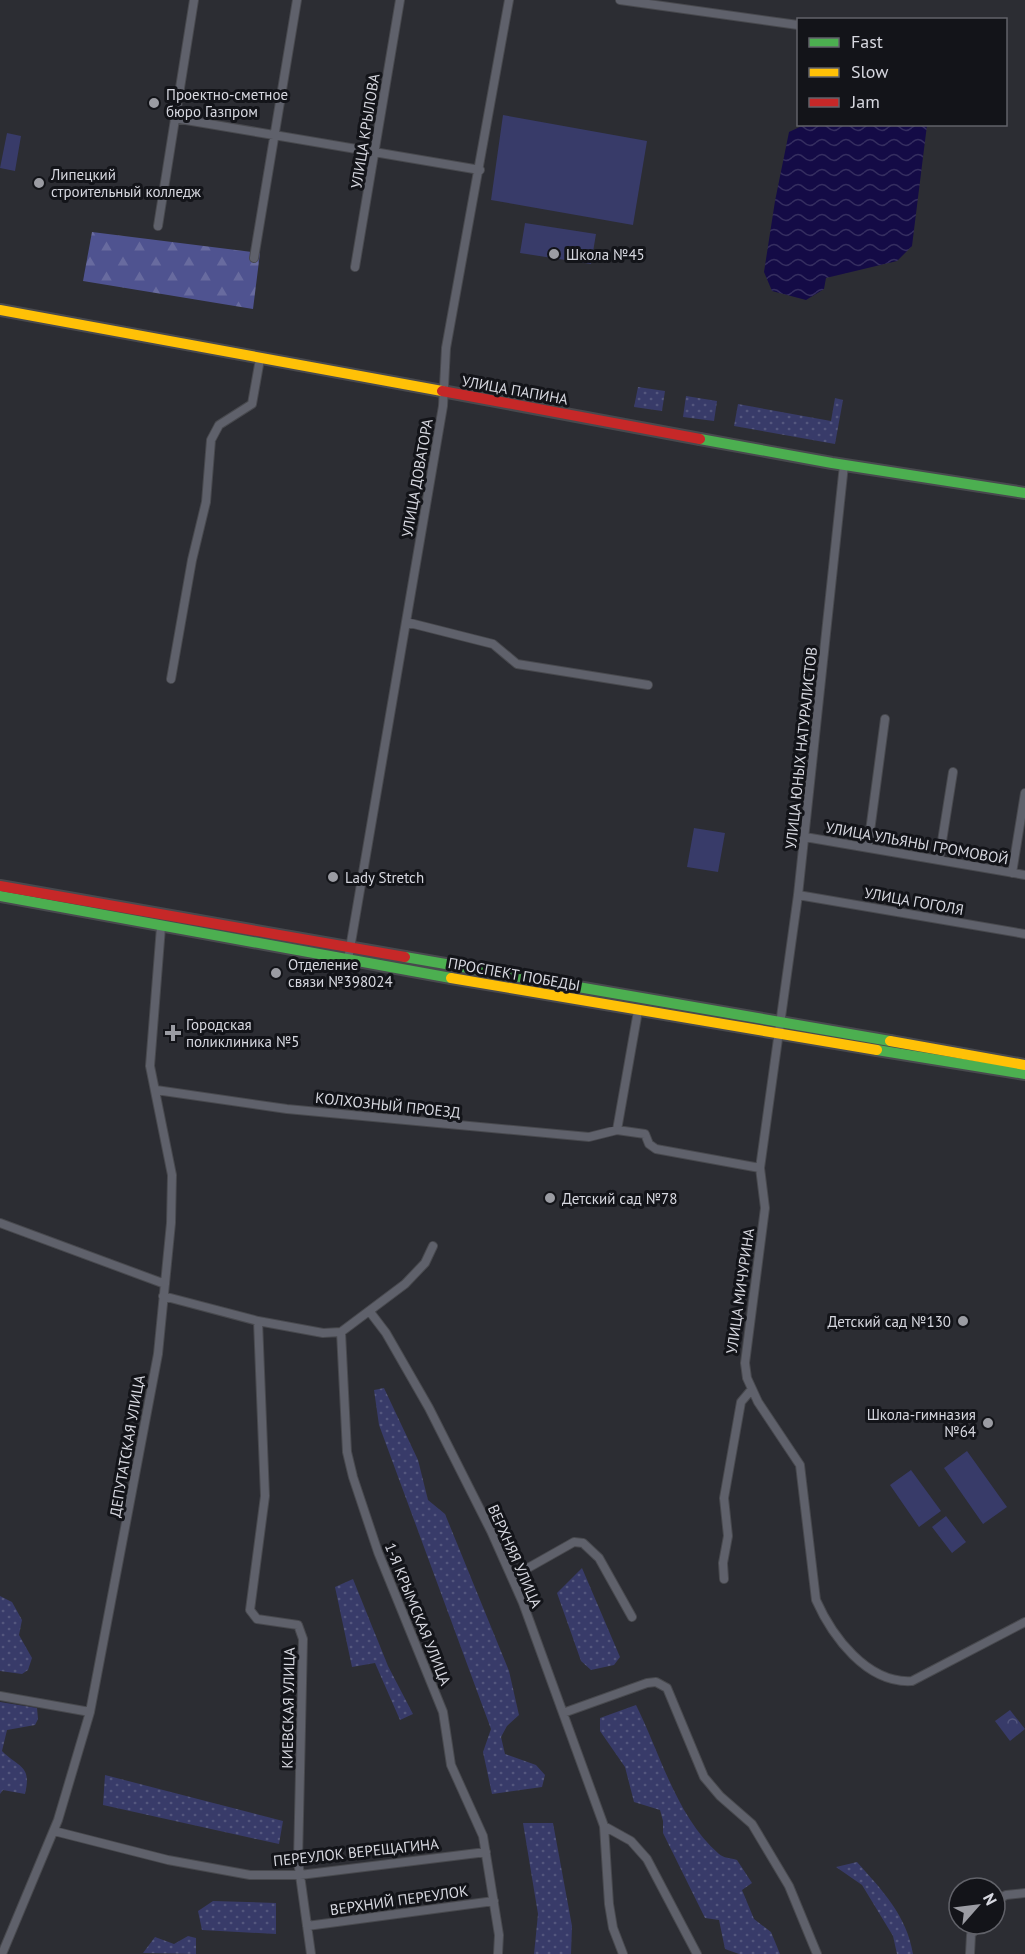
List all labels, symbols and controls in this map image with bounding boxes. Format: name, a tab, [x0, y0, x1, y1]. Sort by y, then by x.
legend	[797, 18, 1007, 126]
text: Fast	[851, 30, 883, 53]
text: Slow	[851, 60, 889, 83]
street label: УЛИЦА КРЫЛОВА	[347, 72, 383, 190]
place label: Проектно-сметное бюро Газпром	[166, 85, 288, 121]
text: Jam	[850, 90, 880, 113]
marker: Проектно-сметное бюро Газпром	[147, 96, 161, 110]
place label: Липецкий строительный колледж	[50, 165, 201, 201]
marker: Липецкий строительный колледж	[32, 176, 46, 190]
place label: Школа №45	[566, 245, 645, 264]
marker: Школа №45	[547, 247, 561, 261]
street label: УЛИЦА ПАПИНА	[460, 371, 570, 409]
street label: УЛИЦА ДОВАТОРА	[397, 417, 437, 539]
street label: УЛИЦА ЮНЫХ НАТУРАЛИСТОВ	[781, 646, 821, 850]
street label: УЛИЦА УЛЬЯНЫ ГРОМОВОЙ	[824, 818, 1010, 868]
place label: Lady Stretch	[345, 868, 424, 887]
marker: Lady Stretch	[326, 870, 340, 884]
street label: УЛИЦА ГОГОЛЯ	[863, 883, 965, 919]
street label: ПРОСПЕКТ ПОБЕДЫ	[447, 953, 581, 995]
place label: Отделение связи №398024	[288, 955, 393, 991]
marker: Отделение связи №398024	[269, 966, 283, 980]
place label: Городская поликлиника №5	[186, 1015, 300, 1051]
marker: Городская поликлиника №5	[164, 1024, 182, 1042]
street label: КОЛХОЗНЫЙ ПРОЕЗД	[314, 1088, 462, 1122]
place label: Детский сад №78	[562, 1189, 677, 1208]
marker: Детский сад №78	[543, 1191, 557, 1205]
street label: УЛИЦА МИЧУРИНА	[722, 1227, 758, 1355]
place label: Детский сад №130	[827, 1312, 951, 1331]
marker: Детский сад №130	[956, 1314, 970, 1328]
street label: ДЕПУТАТСКАЯ УЛИЦА	[105, 1373, 149, 1519]
place label: Школа-гимназия №64	[867, 1405, 976, 1441]
marker: Школа-гимназия №64	[981, 1416, 995, 1430]
street label: ВЕРХНЯЯ УЛИЦА	[484, 1501, 546, 1611]
street label: 1-Я КРЫМСКАЯ УЛИЦА	[381, 1540, 455, 1688]
street label: КИЕВСКАЯ УЛИЦА	[277, 1647, 299, 1769]
street label: ПЕРЕУЛОК ВЕРЕЩАГИНА	[272, 1834, 440, 1870]
north arrow	[947, 1876, 1007, 1936]
street label: ВЕРХНИЙ ПЕРЕУЛОК	[329, 1881, 469, 1919]
text: N	[979, 1890, 1002, 1908]

